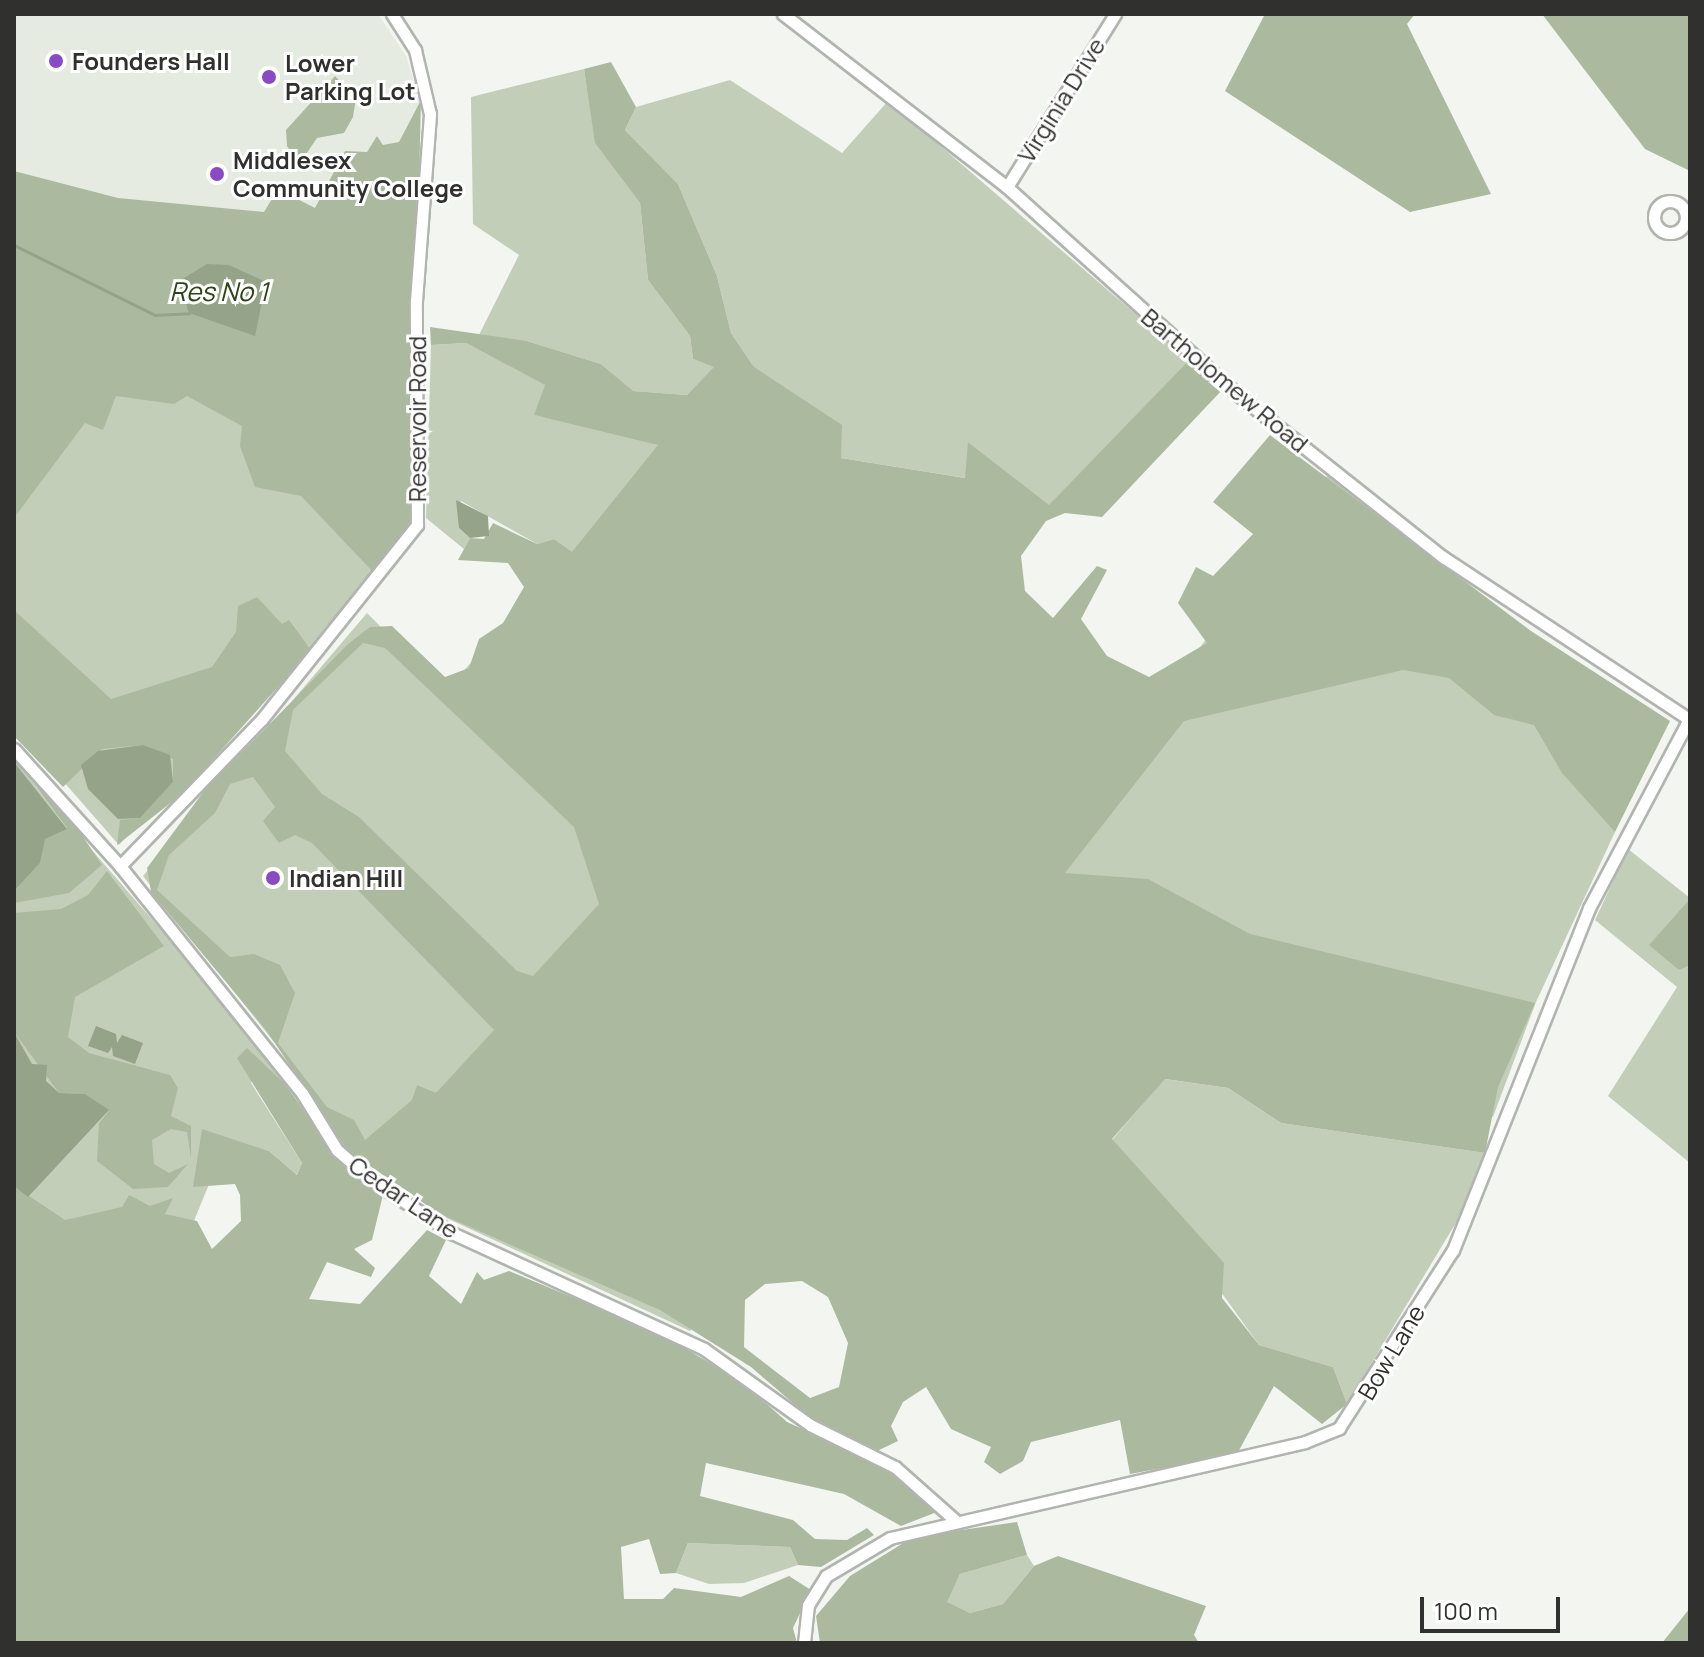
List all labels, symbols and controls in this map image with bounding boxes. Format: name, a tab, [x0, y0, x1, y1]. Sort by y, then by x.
street label: Virginia Drive	[1011, 32, 1111, 168]
place label: Founders Hall	[72, 47, 230, 75]
place label: Lower Parking Lot	[285, 49, 416, 105]
marker: Founders Hall	[47, 52, 65, 70]
marker: Lower Parking Lot	[260, 68, 278, 86]
place label: Middlesex Community College	[233, 146, 463, 202]
marker: Middlesex Community College	[208, 165, 226, 183]
water label: Res No 1	[170, 276, 268, 308]
street label: Bartholomew Road	[1136, 302, 1314, 458]
street label: Reservoir Road	[403, 336, 431, 502]
place label: Indian Hill	[289, 864, 403, 892]
marker: Indian Hill	[264, 869, 282, 887]
street label: Cedar Lane	[344, 1150, 464, 1244]
street label: Bow Lane	[1352, 1299, 1430, 1405]
scale bar	[1424, 1581, 1564, 1631]
text: 100 m	[1434, 1594, 1498, 1627]

